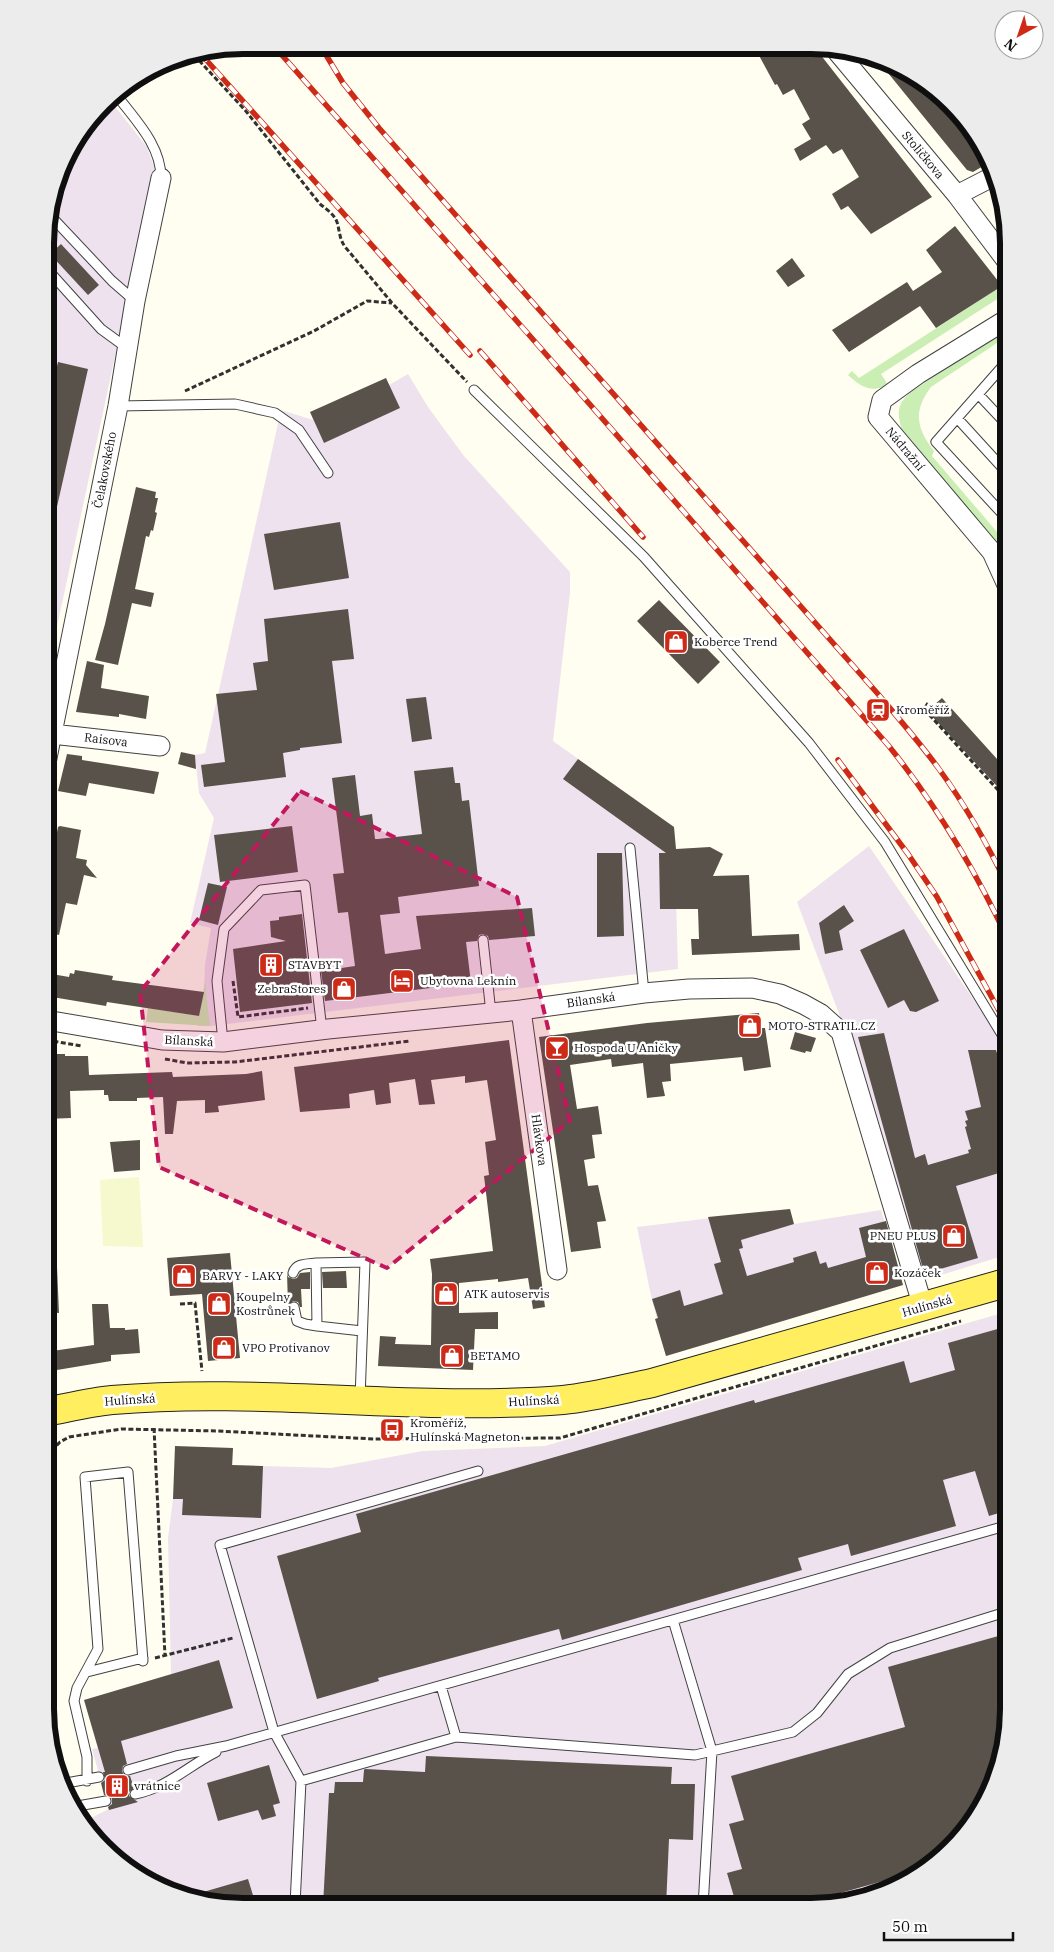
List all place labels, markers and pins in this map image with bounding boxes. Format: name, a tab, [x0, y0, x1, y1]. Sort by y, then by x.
shop icon: Koberce Trend	[663, 629, 689, 655]
place label: Koberce Trend	[694, 634, 778, 649]
station icon: Kroměříž	[865, 697, 891, 723]
place label: Kroměříž	[896, 702, 950, 717]
building icon: STAVBYT	[258, 952, 284, 978]
place label: STAVBYT	[288, 957, 341, 972]
hotel icon: Ubytovna Leknín	[389, 968, 415, 994]
place label: Ubytovna Leknín	[420, 973, 517, 988]
shop icon: ZebraStores	[331, 976, 357, 1002]
place label: ZebraStores	[257, 981, 326, 996]
shop icon: MOTO-STRATIL.CZ	[737, 1013, 763, 1039]
place label: MOTO-STRATIL.CZ	[768, 1018, 876, 1033]
bar icon: Hospoda U Aničky	[544, 1035, 570, 1061]
place label: Hospoda U Aničky	[574, 1040, 679, 1055]
shop icon: PNEU PLUS	[941, 1223, 967, 1249]
place label: PNEU PLUS	[870, 1228, 936, 1243]
shop icon: Kozáček	[864, 1260, 890, 1286]
shop icon: BARVY - LAKY	[171, 1263, 197, 1289]
place label: Kozáček	[894, 1265, 941, 1280]
place label: BARVY - LAKY	[202, 1268, 284, 1283]
shop icon: ATK autoservis	[433, 1281, 459, 1307]
place label: ATK autoservis	[464, 1286, 550, 1301]
place label: Koupelny Kostrůnek	[236, 1289, 295, 1318]
shop icon: Koupelny Kostrůnek	[206, 1291, 232, 1317]
shop icon: VPO Protivanov	[211, 1335, 237, 1361]
place label: VPO Protivanov	[242, 1340, 330, 1355]
shop icon: BETAMO	[439, 1343, 465, 1369]
place label: BETAMO	[470, 1348, 520, 1363]
place label: Kroměříž, Hulínská Magneton	[410, 1415, 521, 1444]
bus stop icon: Kroměříž, Hulínská Magneton	[379, 1417, 405, 1443]
building icon: vrátnice	[104, 1773, 130, 1799]
place label: vrátnice	[134, 1778, 180, 1793]

